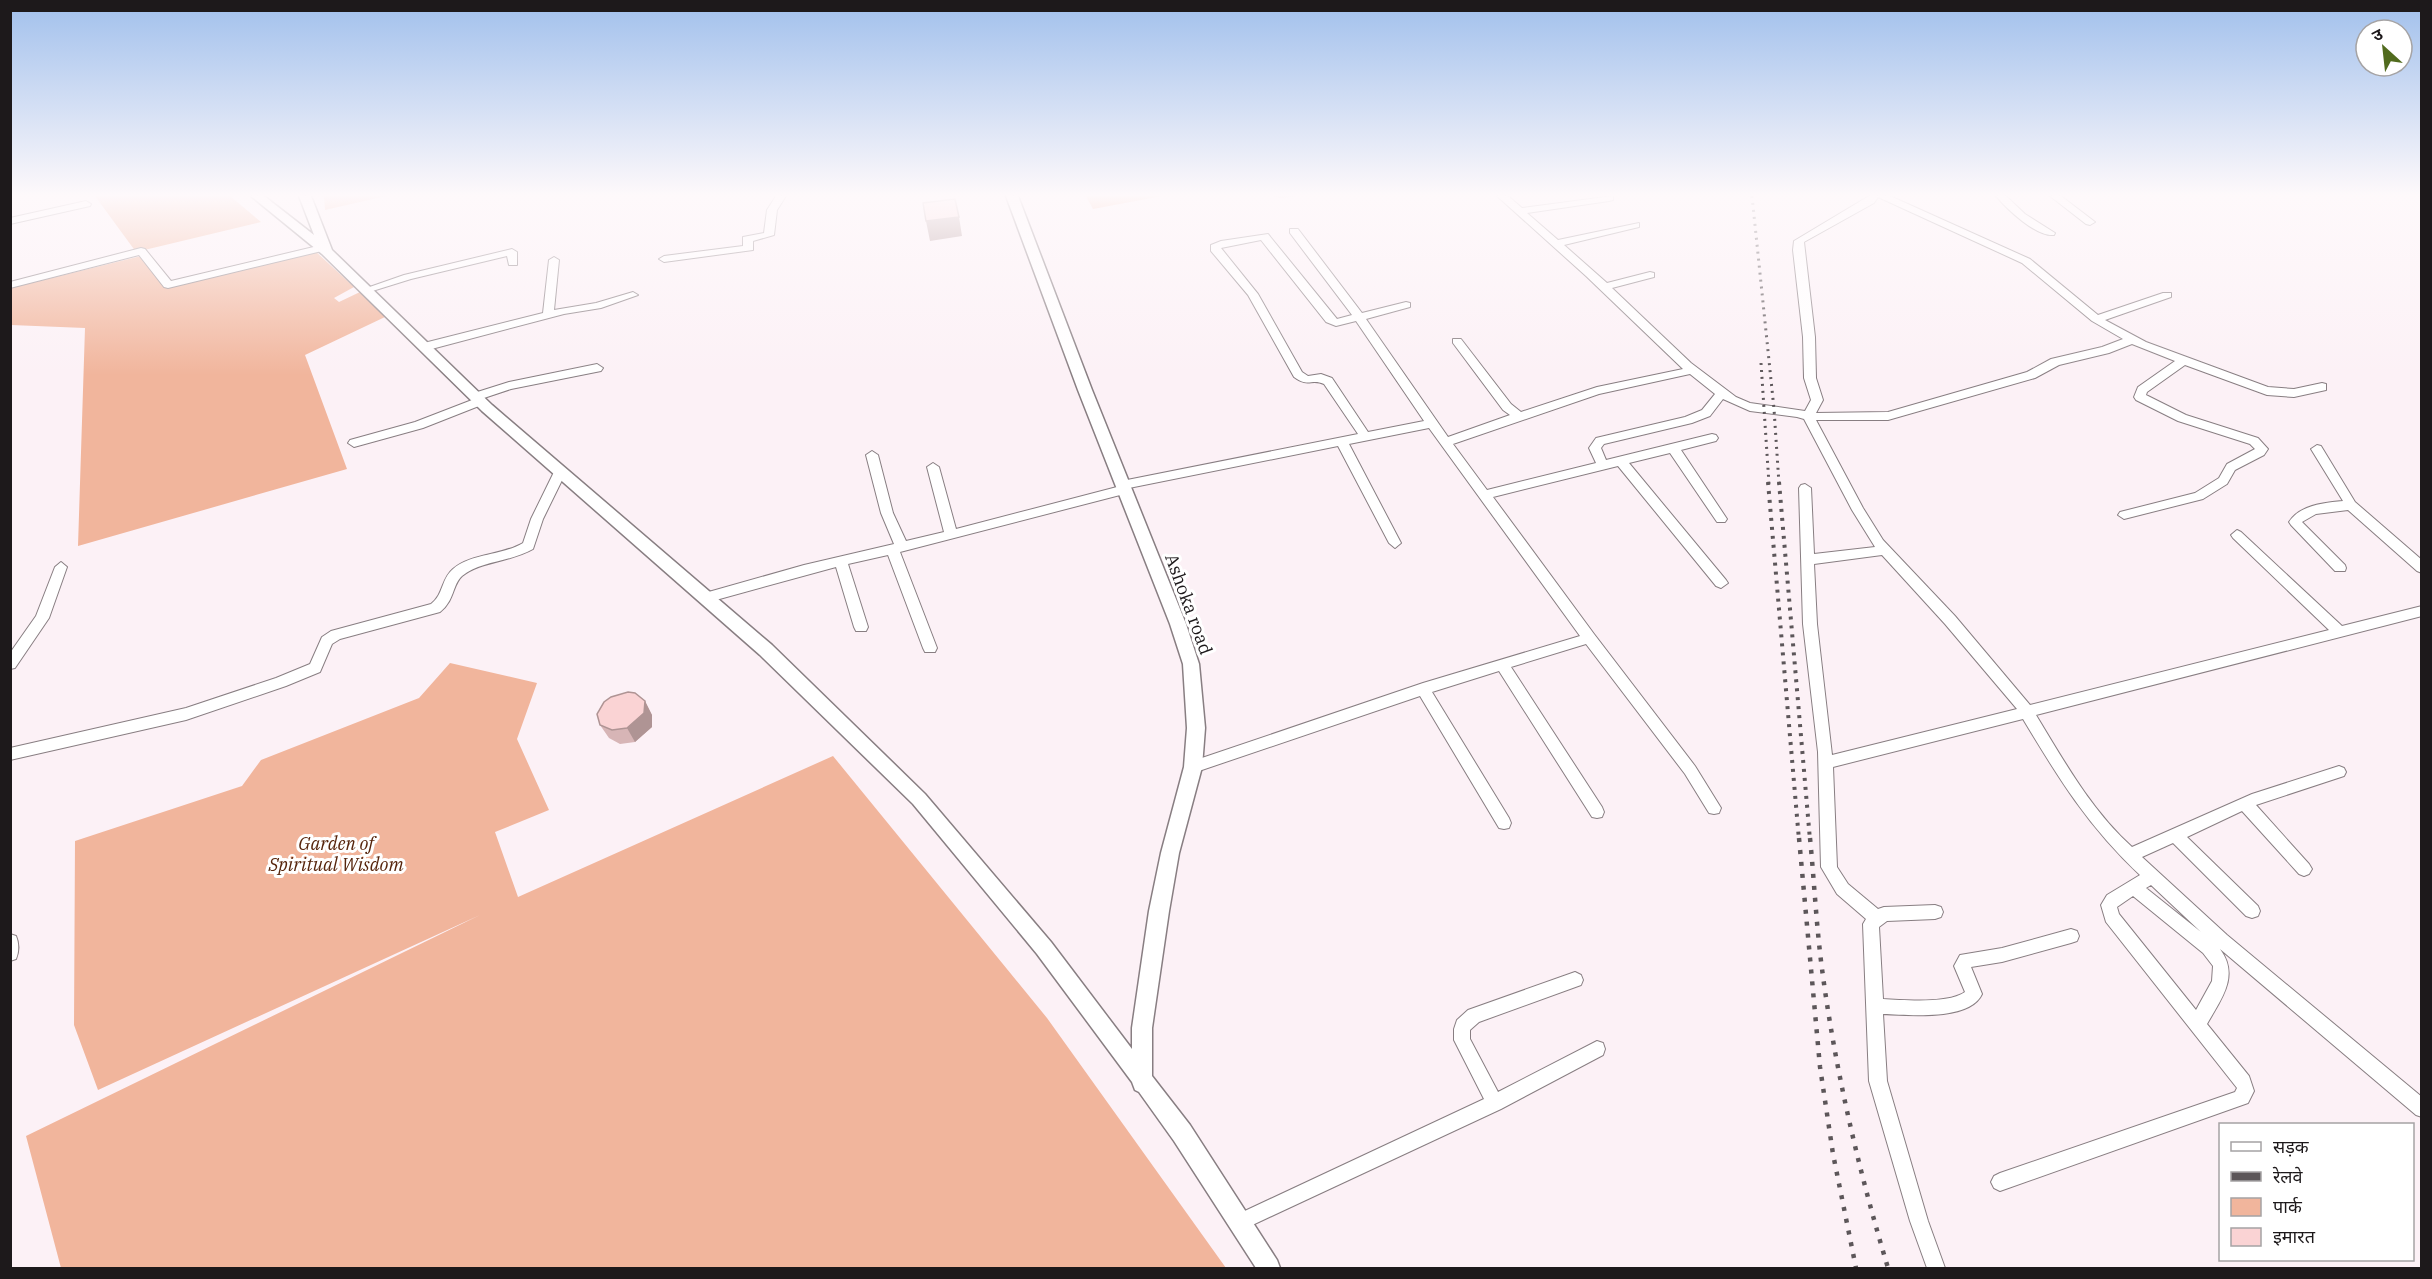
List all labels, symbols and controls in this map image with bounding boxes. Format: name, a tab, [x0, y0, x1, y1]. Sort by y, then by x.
north arrow	[2354, 18, 2414, 78]
text: उ	[2368, 23, 2386, 46]
street label: Ashoka road	[1160, 550, 1218, 658]
park label: Garden of Spiritual Wisdom	[267, 832, 404, 876]
legend	[2219, 1123, 2414, 1261]
text: सड़क	[2273, 1135, 2310, 1158]
text: रेलवे	[2272, 1165, 2304, 1188]
text: पार्क	[2273, 1195, 2303, 1218]
text: इमारत	[2273, 1225, 2316, 1248]

